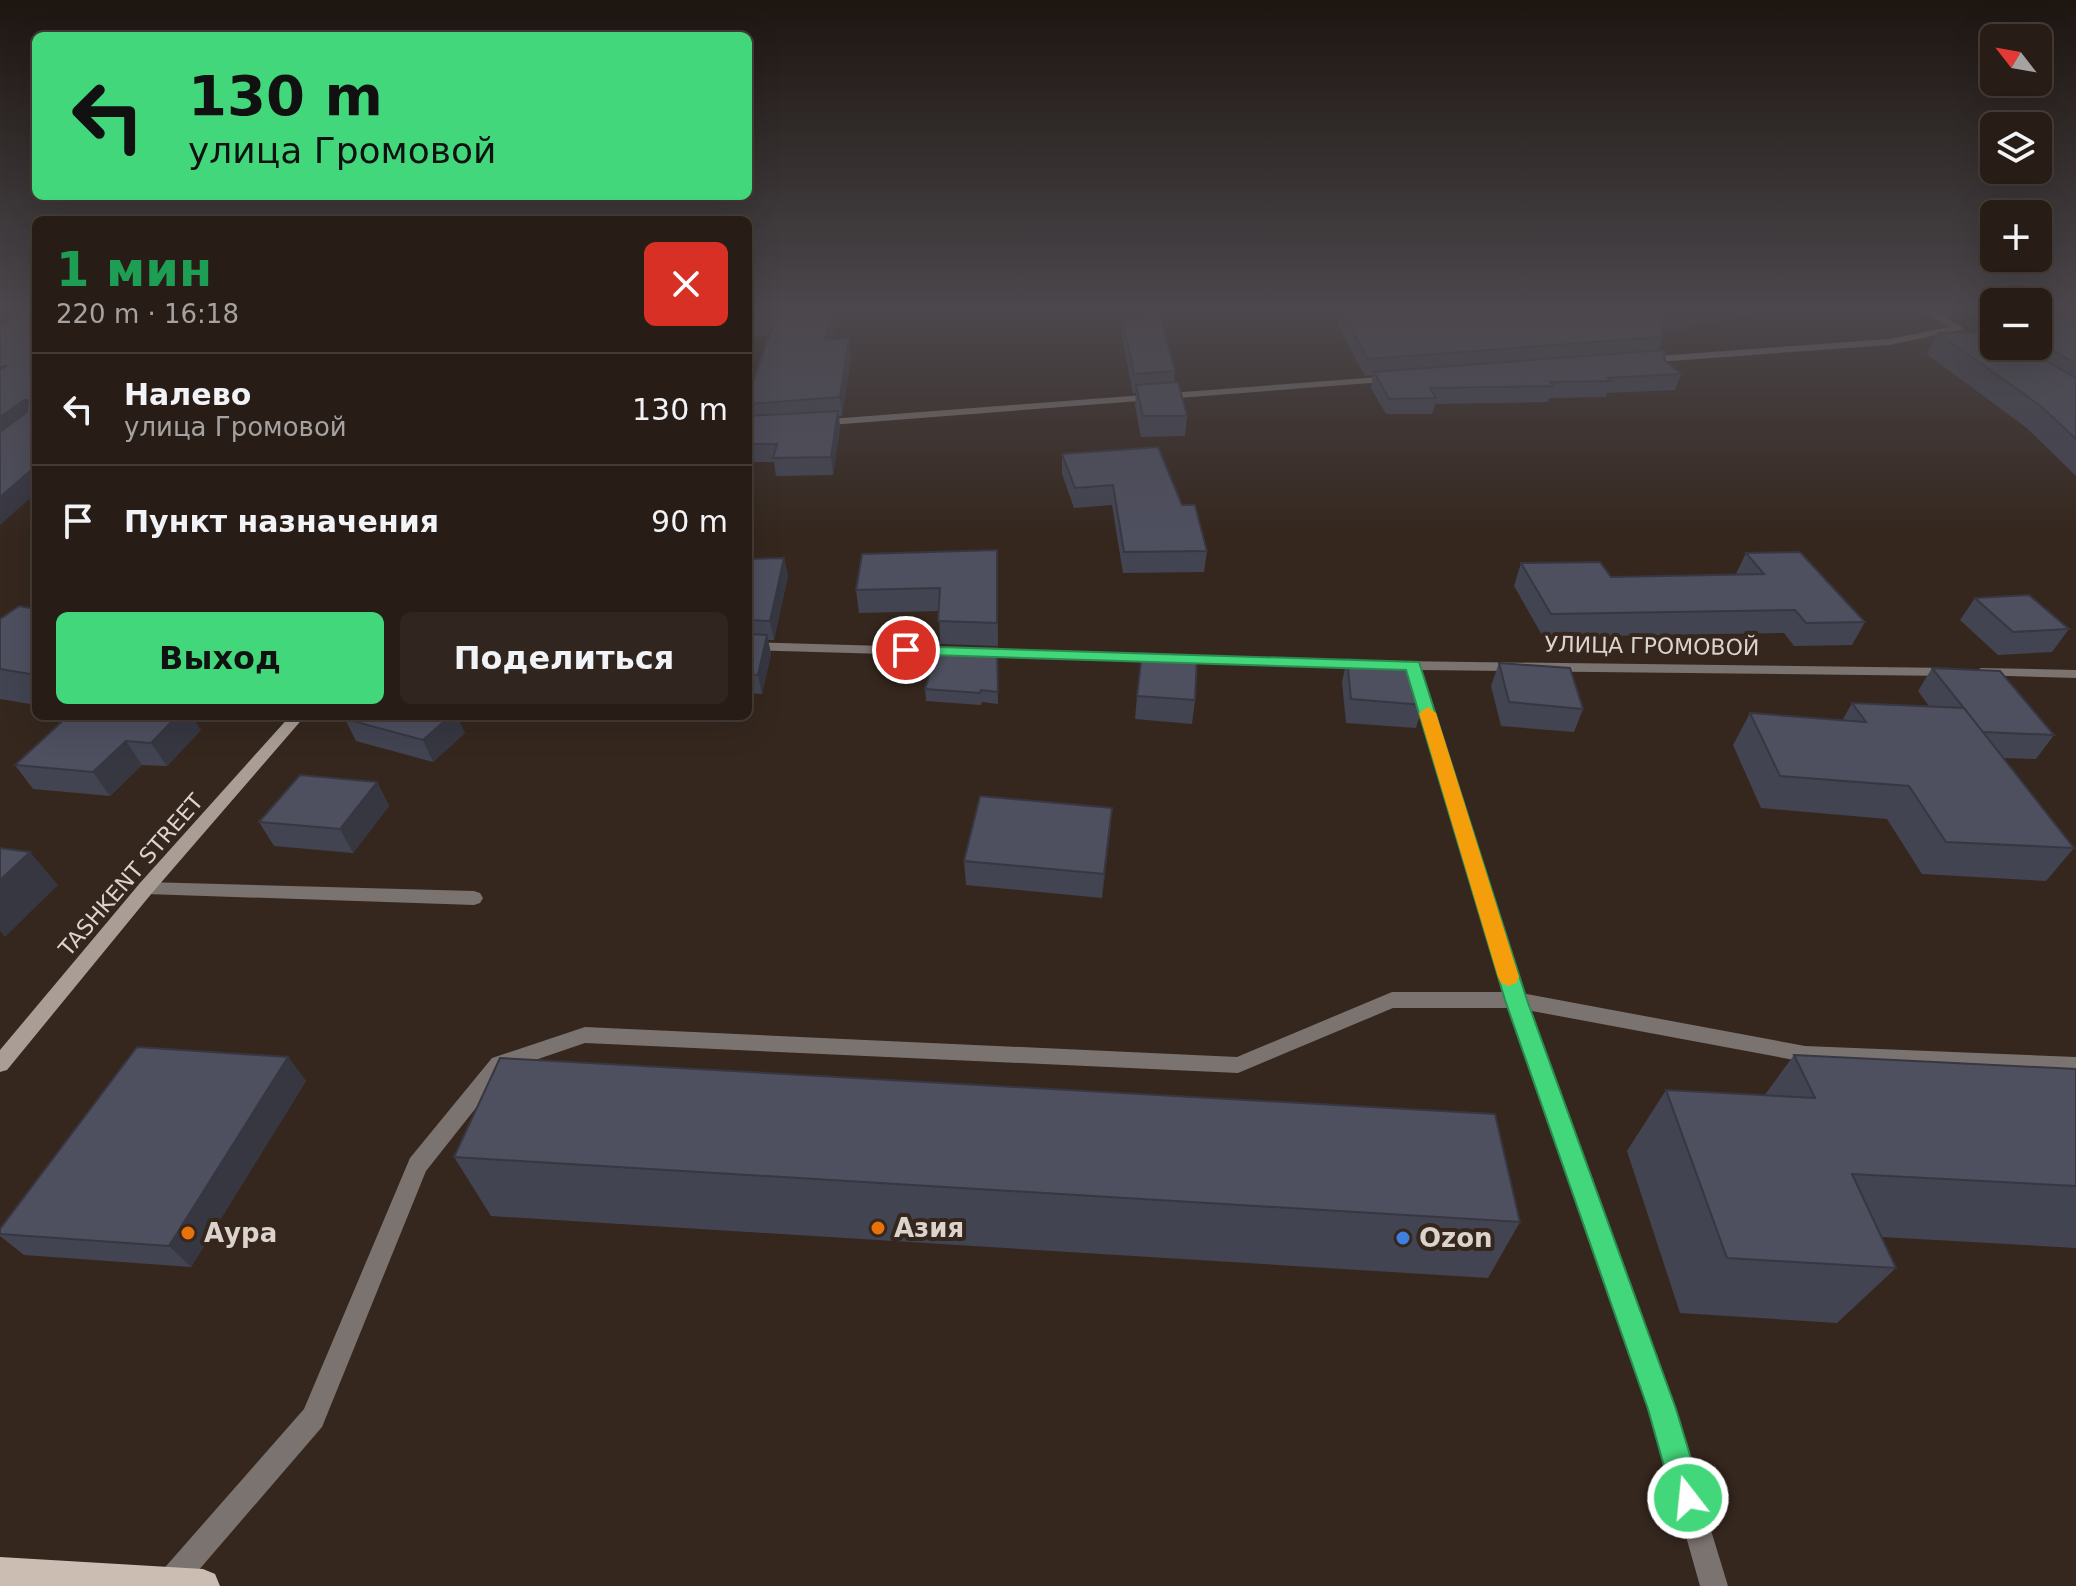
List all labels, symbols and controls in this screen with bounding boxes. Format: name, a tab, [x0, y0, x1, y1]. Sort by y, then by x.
north arrow	[1980, 24, 2052, 96]
map controls	[1980, 24, 2052, 360]
text: 130 m	[188, 63, 383, 128]
icon: left	[56, 64, 160, 168]
button: layers	[1980, 112, 2052, 184]
text: улица Громовой	[188, 130, 496, 171]
button: +	[1980, 200, 2052, 272]
text: 1 мин	[56, 241, 212, 297]
button: close	[644, 242, 728, 326]
button: −	[1980, 288, 2052, 360]
text: 220 m · 16:18	[56, 299, 239, 329]
text: Налево	[124, 377, 251, 412]
icon: left	[56, 387, 100, 431]
text: 130 m	[632, 392, 728, 427]
text: улица Громовой	[124, 412, 347, 442]
icon: arrive	[56, 499, 100, 543]
text: Пункт назначения	[124, 504, 439, 539]
text: 90 m	[651, 504, 728, 539]
button: Выход	[56, 612, 384, 704]
button: Поделиться	[400, 612, 728, 704]
pin	[872, 616, 940, 684]
icon: arrive	[884, 628, 928, 672]
street label: УЛИЦА ГРОМОВОЙ	[1544, 632, 1760, 660]
street label: TASHKENT STREET	[53, 788, 209, 962]
place label: Азия	[894, 1213, 964, 1243]
place label: Аура	[204, 1218, 277, 1248]
marker: Азия	[869, 1219, 887, 1237]
place label: Ozon	[1419, 1223, 1493, 1253]
marker: Аура	[179, 1224, 197, 1242]
marker: Ozon	[1394, 1229, 1412, 1247]
position arrow	[1646, 1456, 1730, 1540]

